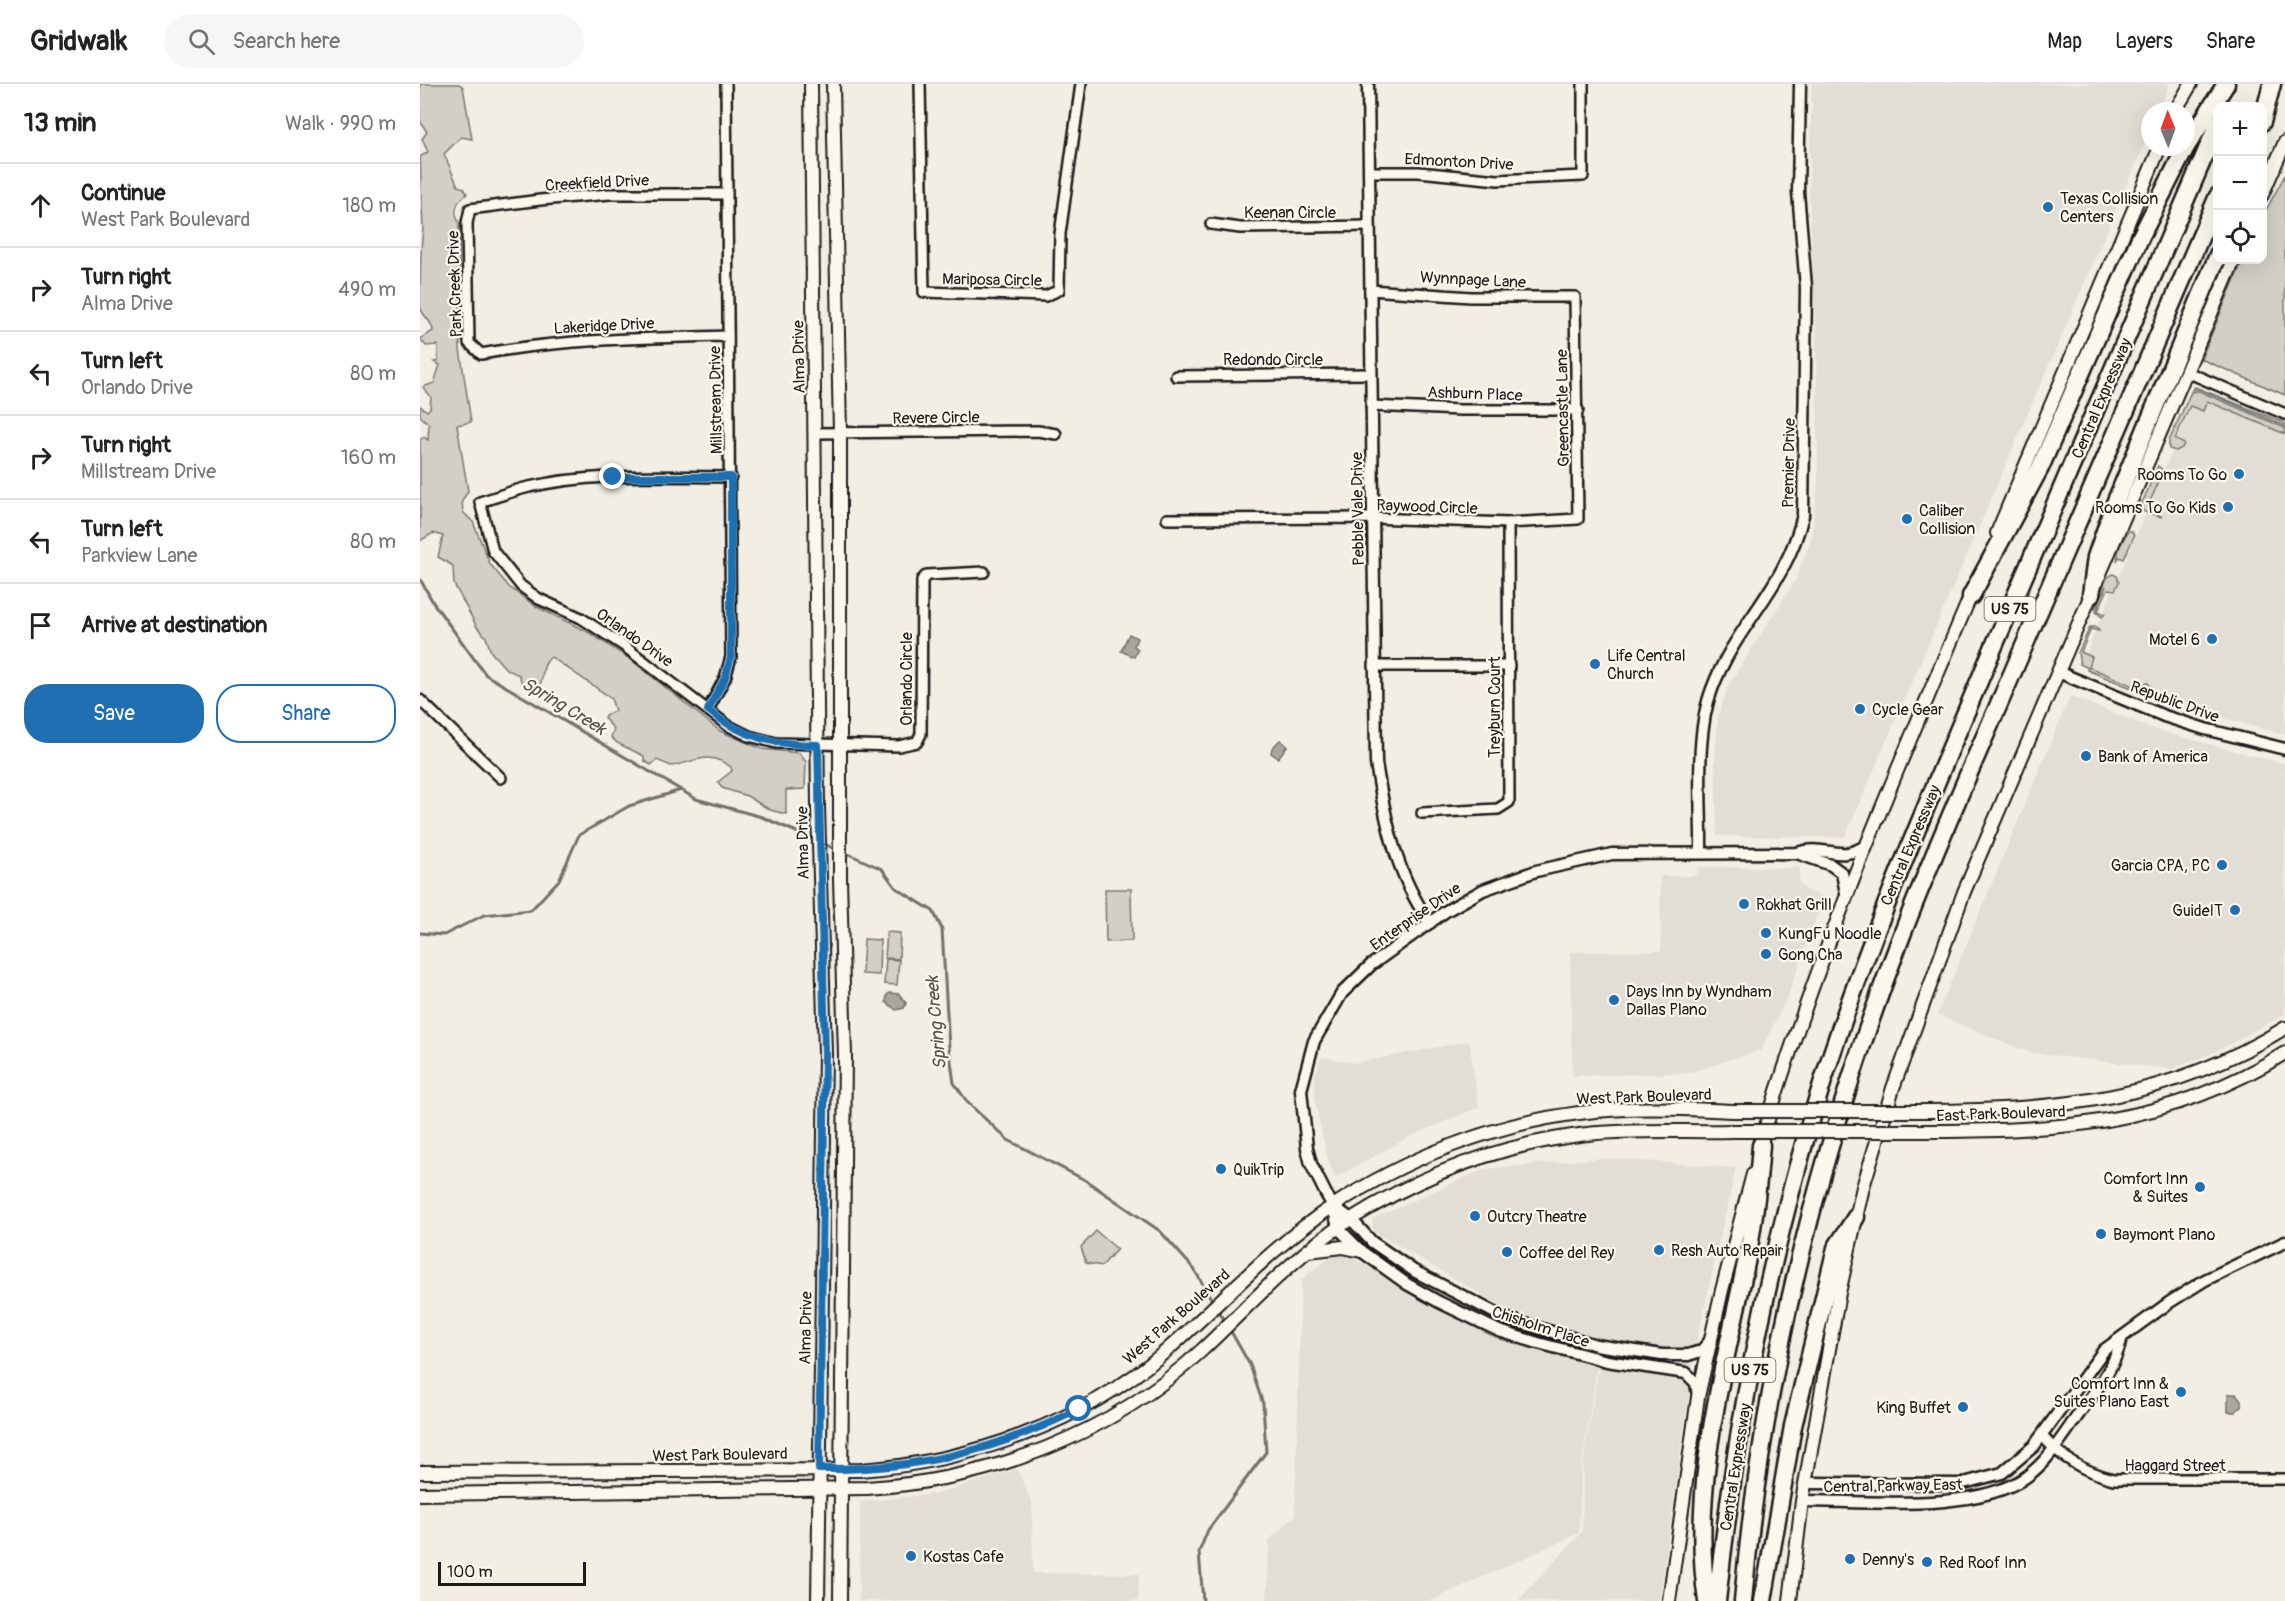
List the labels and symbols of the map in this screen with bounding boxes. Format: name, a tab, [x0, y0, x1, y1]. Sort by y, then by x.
north arrow	[2141, 102, 2195, 156]
street label: Edmonton Drive	[1404, 149, 1514, 175]
street label: Creekfield Drive	[544, 170, 650, 196]
place label: Texas Collision Centers	[2060, 189, 2158, 227]
marker: Texas Collision Centers	[2041, 200, 2055, 214]
street label: Keenan Circle	[1244, 203, 1336, 223]
street label: Park Creek Drive	[443, 230, 467, 338]
street label: Wynnpage Lane	[1420, 267, 1526, 293]
street label: Mariposa Circle	[942, 269, 1042, 291]
street label: Lakeridge Drive	[553, 313, 655, 339]
street label: Alma Drive	[788, 320, 810, 394]
street label: Central Expressway	[2068, 335, 2136, 462]
street label: Millstream Drive	[705, 346, 727, 454]
street label: Greencastle Lane	[1552, 349, 1574, 467]
street label: Redondo Circle	[1223, 350, 1323, 370]
street label: Ashburn Place	[1427, 382, 1523, 406]
street label: Revere Circle	[892, 407, 980, 429]
street label: Premier Drive	[1778, 418, 1800, 508]
street label: Pebble Vale Drive	[1347, 452, 1369, 566]
route end	[599, 463, 625, 489]
place label: Rooms To Go	[2137, 465, 2227, 485]
marker: Rooms To Go	[2232, 467, 2246, 481]
street label: Raywood Circle	[1376, 495, 1478, 519]
place label: Rooms To Go Kids	[2095, 498, 2216, 518]
marker: Rooms To Go Kids	[2221, 500, 2235, 514]
place label: Caliber Collision	[1919, 501, 1975, 539]
marker: Caliber Collision	[1900, 512, 1914, 526]
road number: US 75	[1984, 597, 2036, 621]
street label: Orlando Drive	[592, 604, 677, 672]
place label: Motel 6	[2149, 630, 2200, 650]
street label: Orlando Circle	[897, 632, 917, 726]
marker: Motel 6	[2205, 632, 2219, 646]
place label: Life Central Church	[1607, 646, 1686, 684]
street label: Treyburn Court	[1485, 656, 1505, 758]
marker: Life Central Church	[1588, 657, 1602, 671]
water label: Spring Creek	[518, 672, 611, 741]
street label: Republic Drive	[2128, 677, 2222, 727]
place label: Cycle Gear	[1872, 700, 1944, 720]
marker: Cycle Gear	[1853, 702, 1867, 716]
place label: Bank of America	[2098, 747, 2208, 767]
marker: Bank of America	[2079, 749, 2093, 763]
street label: Central Expressway	[1877, 782, 1945, 909]
street label: Alma Drive	[792, 806, 814, 880]
place label: Garcia CPA, PC	[2111, 856, 2210, 876]
marker: Garcia CPA, PC	[2215, 858, 2229, 872]
street label: Enterprise Drive	[1366, 878, 1465, 955]
place label: Rokhat Grill	[1756, 895, 1832, 915]
marker: Rokhat Grill	[1737, 897, 1751, 911]
place label: GuideIT	[2172, 901, 2223, 921]
marker: GuideIT	[2228, 903, 2242, 917]
place label: KungFu Noodle	[1778, 924, 1882, 944]
marker: KungFu Noodle	[1759, 926, 1773, 940]
place label: Gong Cha	[1778, 945, 1842, 965]
marker: Gong Cha	[1759, 947, 1773, 961]
water label: Spring Creek	[921, 974, 952, 1071]
place label: Days Inn by Wyndham Dallas Plano	[1626, 982, 1772, 1020]
marker: Days Inn by Wyndham Dallas Plano	[1607, 993, 1621, 1007]
street label: West Park Boulevard	[1576, 1085, 1712, 1109]
street label: East Park Boulevard	[1936, 1102, 2066, 1126]
place label: QuikTrip	[1233, 1160, 1284, 1180]
marker: QuikTrip	[1214, 1162, 1228, 1176]
place label: Comfort Inn & Suites	[2103, 1169, 2188, 1207]
marker: Comfort Inn & Suites	[2193, 1180, 2207, 1194]
place label: Outcry Theatre	[1487, 1207, 1587, 1227]
marker: Outcry Theatre	[1468, 1209, 1482, 1223]
place label: Baymont Plano	[2113, 1225, 2216, 1245]
marker: Baymont Plano	[2094, 1227, 2108, 1241]
place label: Resh Auto Repair	[1671, 1241, 1784, 1261]
place label: Coffee del Rey	[1519, 1243, 1614, 1263]
marker: Resh Auto Repair	[1652, 1243, 1666, 1257]
marker: Coffee del Rey	[1500, 1245, 1514, 1259]
street label: West Park Boulevard	[1119, 1265, 1234, 1369]
street label: Alma Drive	[795, 1291, 817, 1365]
street label: Chisholm Place	[1489, 1302, 1592, 1352]
road number: US 75	[1724, 1358, 1776, 1382]
place label: Comfort Inn & Suites Plano East	[2053, 1374, 2170, 1412]
marker: Comfort Inn & Suites Plano East	[2174, 1385, 2188, 1399]
route start	[1065, 1395, 1091, 1421]
place label: King Buffet	[1876, 1398, 1952, 1418]
marker: King Buffet	[1956, 1400, 1970, 1414]
street label: Central Expressway	[1716, 1402, 1756, 1532]
street label: West Park Boulevard	[652, 1444, 788, 1466]
street label: Haggard Street	[2124, 1456, 2226, 1476]
street label: Central Parkway East	[1823, 1475, 1963, 1497]
place label: Kostas Cafe	[923, 1547, 1004, 1567]
marker: Kostas Cafe	[904, 1549, 918, 1563]
place label: Denny's	[1862, 1550, 1914, 1570]
marker: Denny's	[1843, 1552, 1857, 1566]
place label: Red Roof Inn	[1939, 1553, 2027, 1573]
marker: Red Roof Inn	[1920, 1555, 1934, 1569]
scale bar	[438, 1559, 586, 1586]

